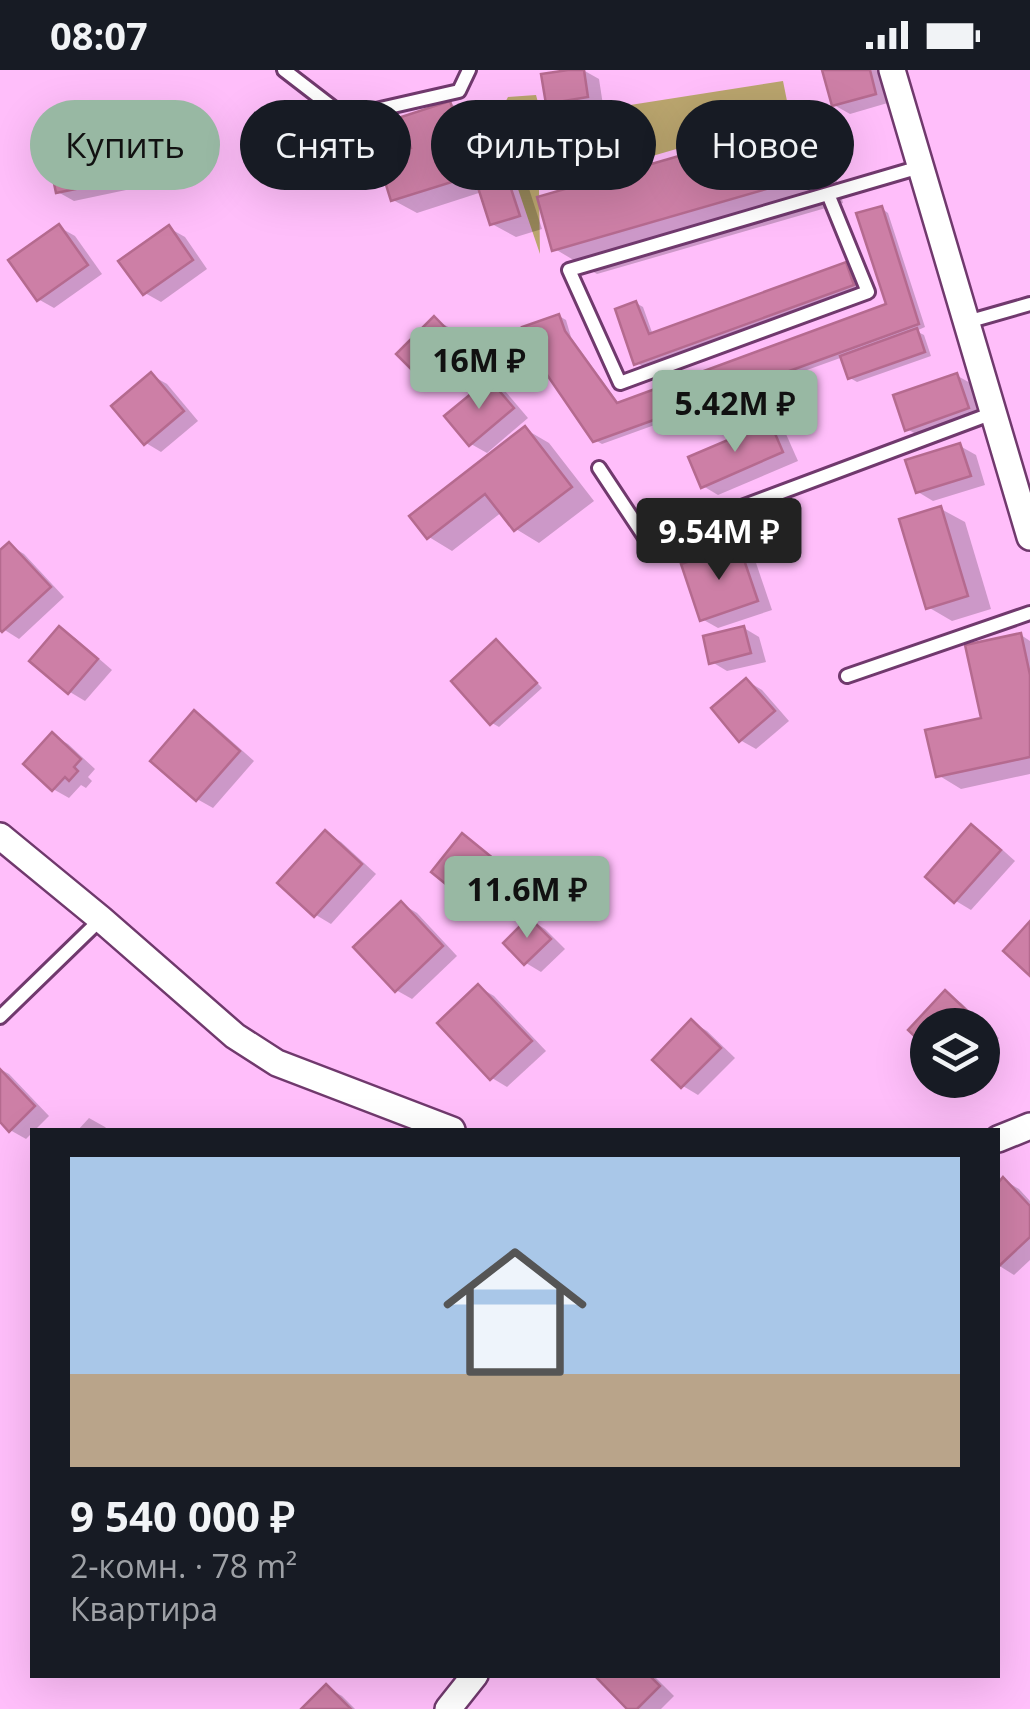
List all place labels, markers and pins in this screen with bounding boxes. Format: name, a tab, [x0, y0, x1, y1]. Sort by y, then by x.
pin: 16M ₽	[409, 327, 549, 412]
pin: 5.42M ₽	[643, 370, 827, 455]
pin: 9.54M ₽	[627, 498, 811, 583]
pin: 11.6M ₽	[435, 856, 619, 941]

